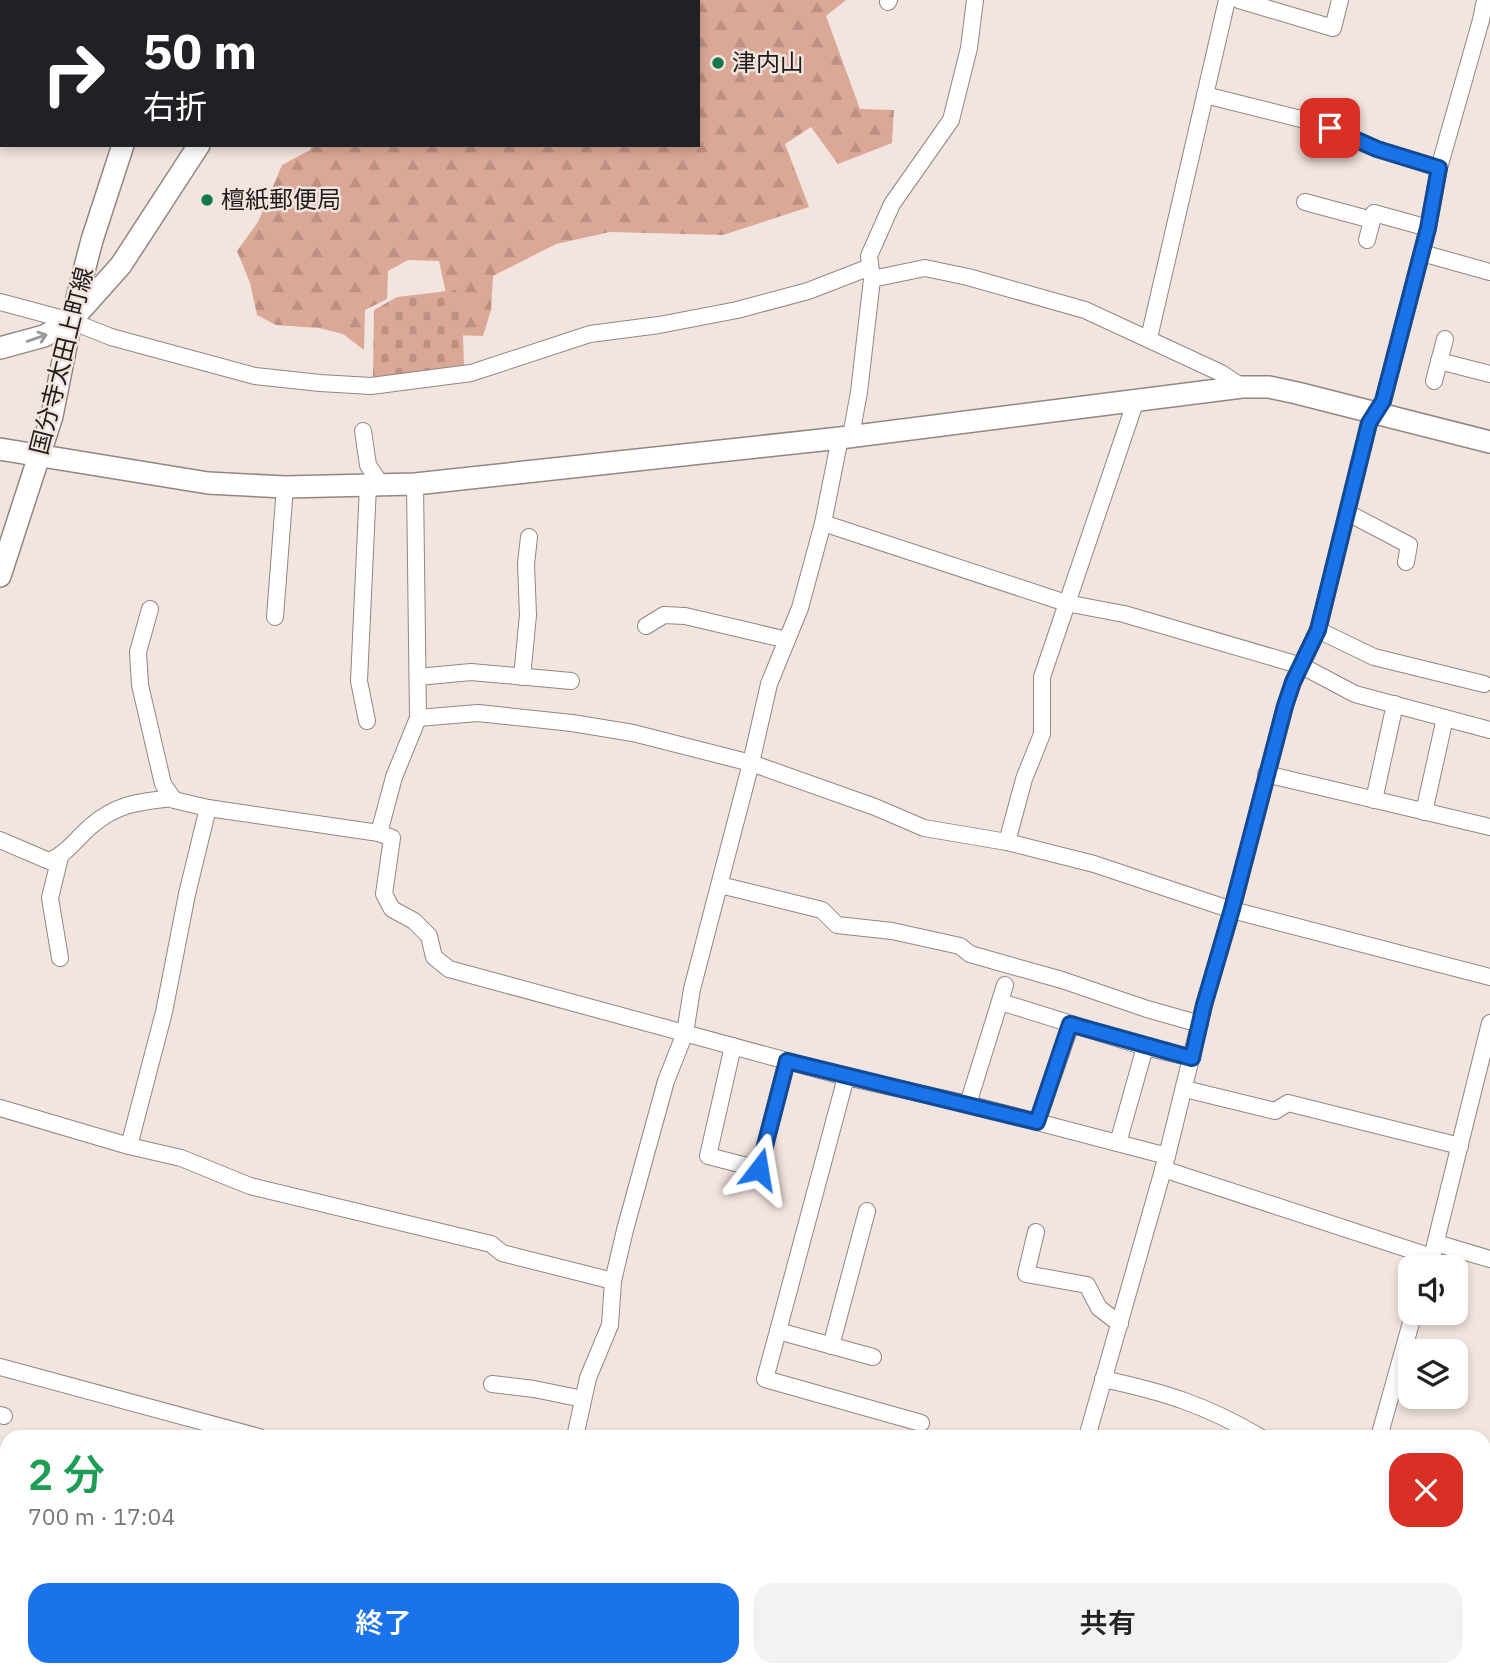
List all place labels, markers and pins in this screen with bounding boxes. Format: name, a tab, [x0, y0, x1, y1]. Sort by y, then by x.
place label: 津内山	[732, 46, 804, 78]
marker: 津内山	[710, 55, 726, 71]
pin	[1300, 98, 1360, 158]
place label: 檀紙郵便局	[221, 183, 341, 215]
marker: 檀紙郵便局	[199, 192, 215, 208]

